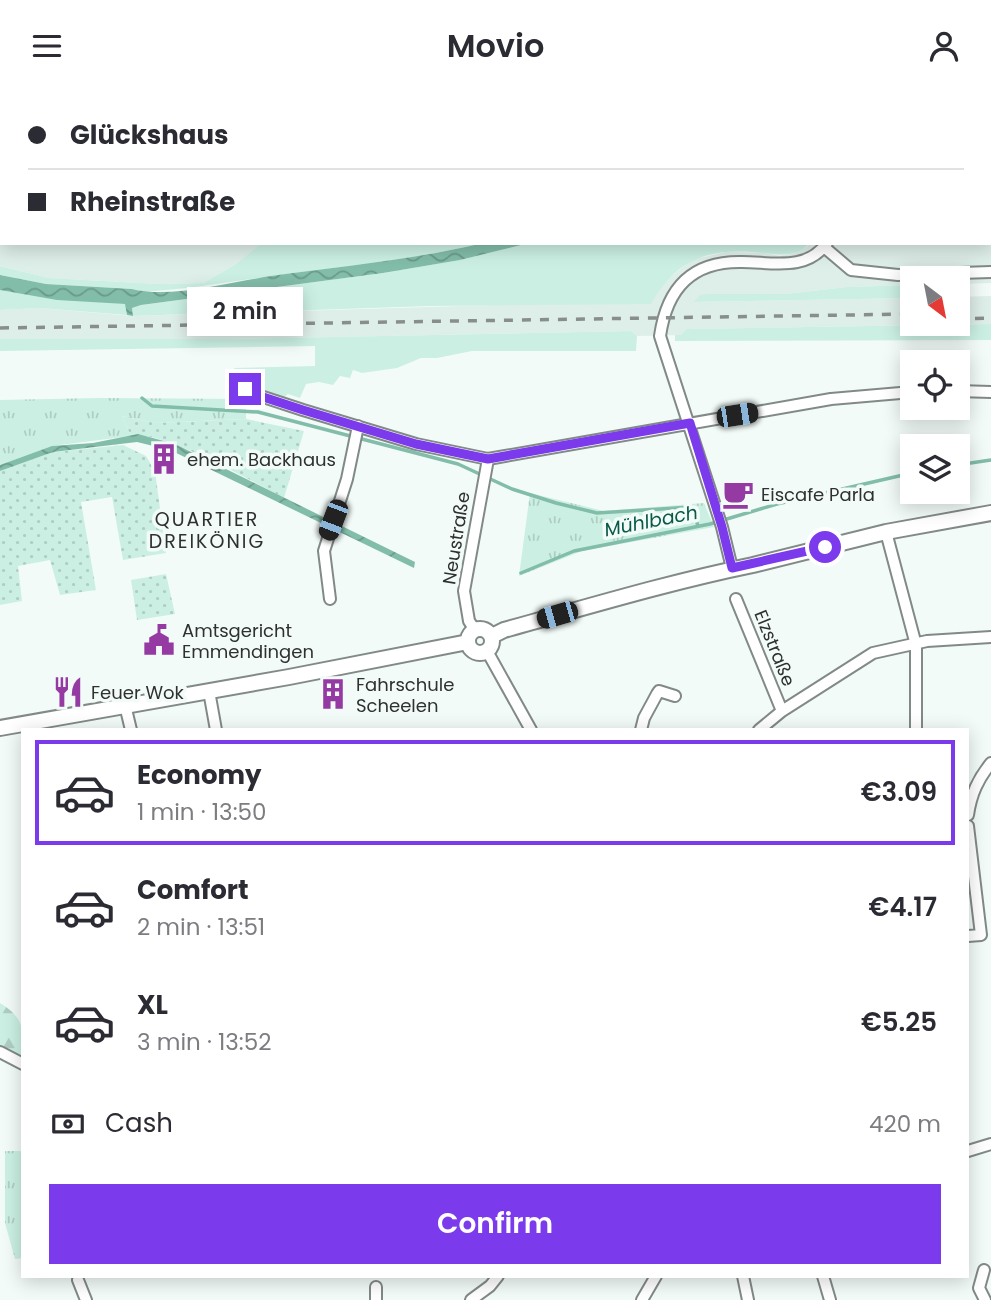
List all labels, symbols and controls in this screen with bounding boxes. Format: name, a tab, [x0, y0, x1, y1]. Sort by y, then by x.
text: Movio	[447, 23, 544, 68]
icon: menu	[28, 27, 66, 65]
icon: person	[925, 27, 963, 65]
text: Glückshaus	[70, 117, 229, 153]
text: Rheinstraße	[70, 184, 235, 220]
north arrow	[900, 266, 970, 336]
map controls	[900, 266, 970, 504]
callout: 2 min	[187, 287, 303, 337]
text: 2 min	[213, 295, 277, 327]
button: locate	[900, 350, 970, 420]
route end	[229, 373, 261, 405]
car	[715, 401, 760, 429]
button: layers	[900, 434, 970, 504]
building icon: ehem. Backhaus	[147, 442, 181, 476]
place label: ehem. Backhaus	[187, 447, 336, 472]
cafe icon: Eiscafe Parla	[721, 477, 755, 511]
place label: Eiscafe Parla	[761, 482, 875, 507]
street label: Neustraße	[436, 490, 476, 586]
car	[316, 497, 351, 543]
water label: Mühlbach	[602, 499, 700, 543]
district label: QUARTIER DREIKÖNIG	[149, 506, 265, 555]
route start	[809, 531, 841, 563]
car	[534, 599, 581, 631]
street label: Elzstraße	[748, 606, 802, 690]
place label: Amtsgericht Emmendingen	[182, 618, 314, 664]
public building icon: Amtsgericht Emmendingen	[142, 623, 176, 657]
place label: Fahrschule Scheelen	[356, 672, 454, 718]
restaurant icon: Feuer Wok	[51, 675, 85, 709]
building icon: Fahrschule Scheelen	[316, 677, 350, 711]
place label: Feuer Wok	[91, 680, 185, 705]
text: Economy	[137, 757, 261, 793]
icon: car	[53, 761, 116, 824]
text: €3.09	[861, 774, 937, 810]
text: 1 min · 13:50	[137, 796, 266, 828]
text: Comfort	[137, 872, 249, 908]
icon: car	[53, 876, 116, 939]
text: €4.17	[869, 889, 937, 925]
text: 2 min · 13:51	[137, 911, 265, 943]
text: XL	[137, 987, 168, 1023]
icon: car	[53, 991, 116, 1054]
text: €5.25	[861, 1004, 937, 1040]
text: 3 min · 13:52	[137, 1026, 271, 1058]
icon: cash	[49, 1105, 87, 1143]
text: Cash	[105, 1105, 173, 1141]
text: 420 m	[869, 1108, 941, 1140]
button: Confirm	[49, 1184, 941, 1264]

